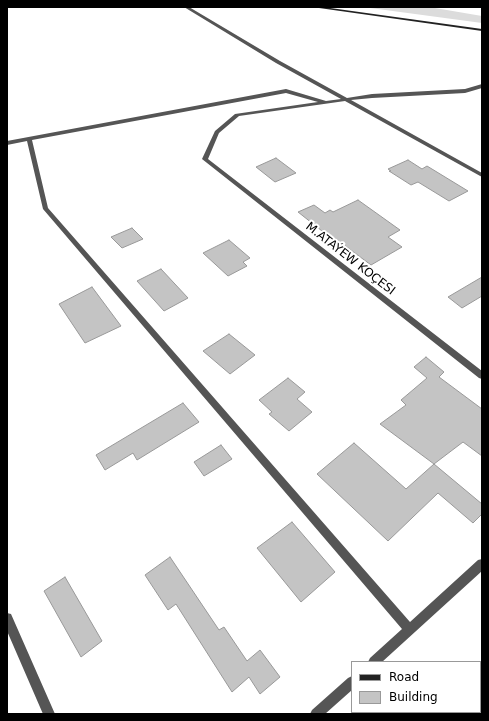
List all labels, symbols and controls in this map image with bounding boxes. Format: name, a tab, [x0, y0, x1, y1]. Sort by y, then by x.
street label: M.ATAÝEW KOÇESI	[302, 220, 398, 298]
legend	[351, 661, 481, 713]
text: Road	[389, 670, 419, 684]
text: Building	[389, 690, 438, 704]

